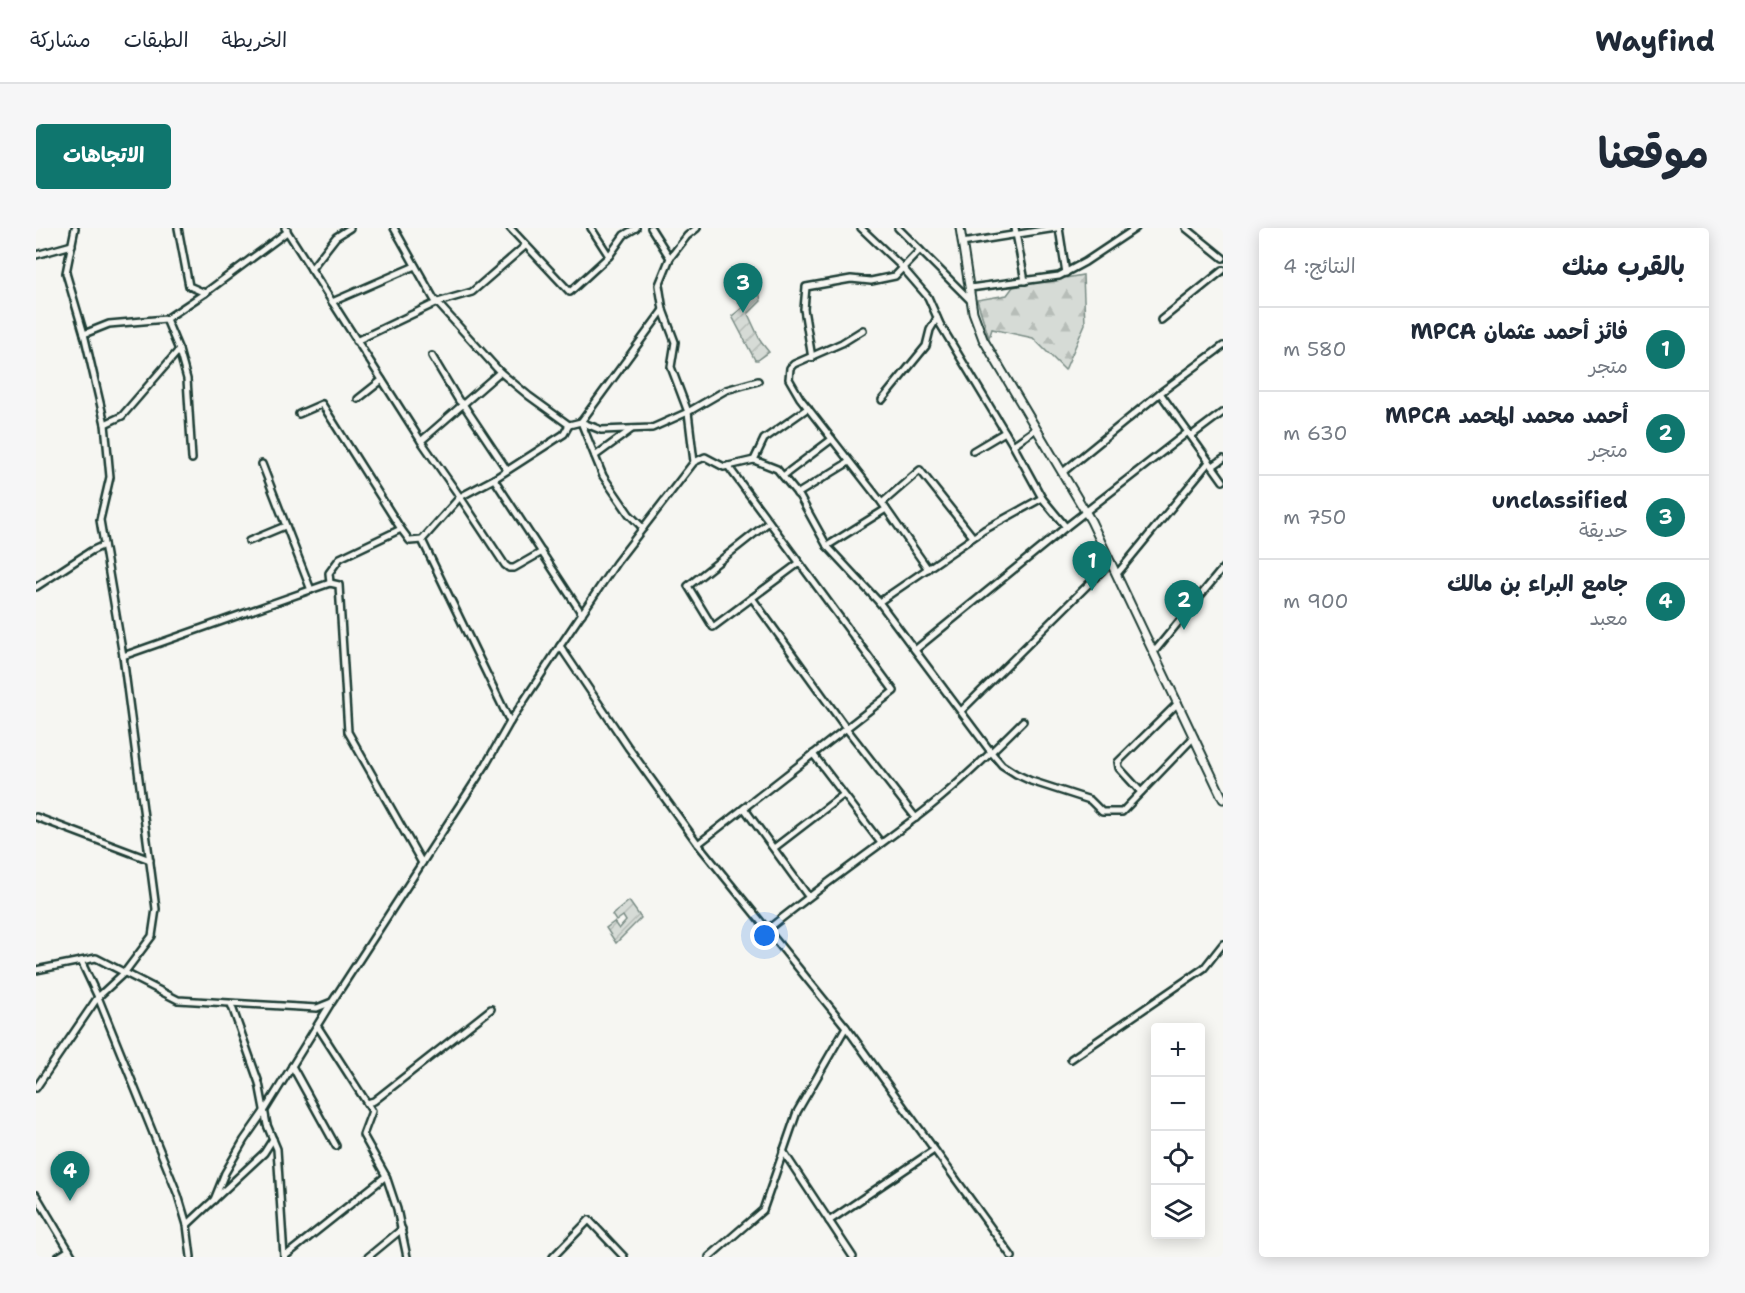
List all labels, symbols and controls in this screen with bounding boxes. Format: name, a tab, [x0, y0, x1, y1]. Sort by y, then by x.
text: Wayfind	[1595, 22, 1715, 60]
text: مشاركة	[30, 26, 91, 54]
text: الطبقات	[124, 26, 189, 54]
text: الخريطة	[222, 26, 287, 54]
button: الاتجاهات	[36, 124, 171, 189]
text: موقعنا	[1598, 125, 1709, 181]
text: بالقرب منك	[1562, 248, 1685, 283]
text: النتائج: 4	[1283, 253, 1356, 279]
pin: 3	[724, 264, 762, 313]
text: فائز أحمد عثمان MPCA	[1410, 317, 1628, 346]
text: 580 m	[1283, 336, 1346, 362]
text: 1	[1661, 336, 1670, 362]
text: متجر	[1589, 353, 1628, 379]
text: أحمد محمد المحمد MPCA	[1385, 401, 1628, 430]
text: 630 m	[1283, 420, 1347, 446]
text: 2	[1659, 420, 1673, 446]
text: متجر	[1589, 437, 1628, 463]
text: unclassified	[1492, 486, 1628, 515]
text: 750 m	[1283, 504, 1346, 530]
text: 3	[1659, 504, 1673, 530]
text: حديقة	[1579, 517, 1628, 543]
pin: 1	[1072, 542, 1112, 591]
text: جامع البراء بن مالك	[1447, 569, 1628, 598]
pin: 2	[1164, 580, 1204, 630]
text: 900 m	[1283, 588, 1349, 614]
text: 4	[1659, 588, 1673, 614]
text: معبد	[1590, 605, 1628, 631]
your location	[750, 921, 779, 950]
map controls	[1151, 1023, 1205, 1239]
button: +	[1151, 1023, 1205, 1077]
button: −	[1151, 1077, 1205, 1131]
button: locate	[1151, 1131, 1205, 1185]
pin: 4	[51, 1152, 90, 1201]
button: layers	[1151, 1185, 1205, 1239]

